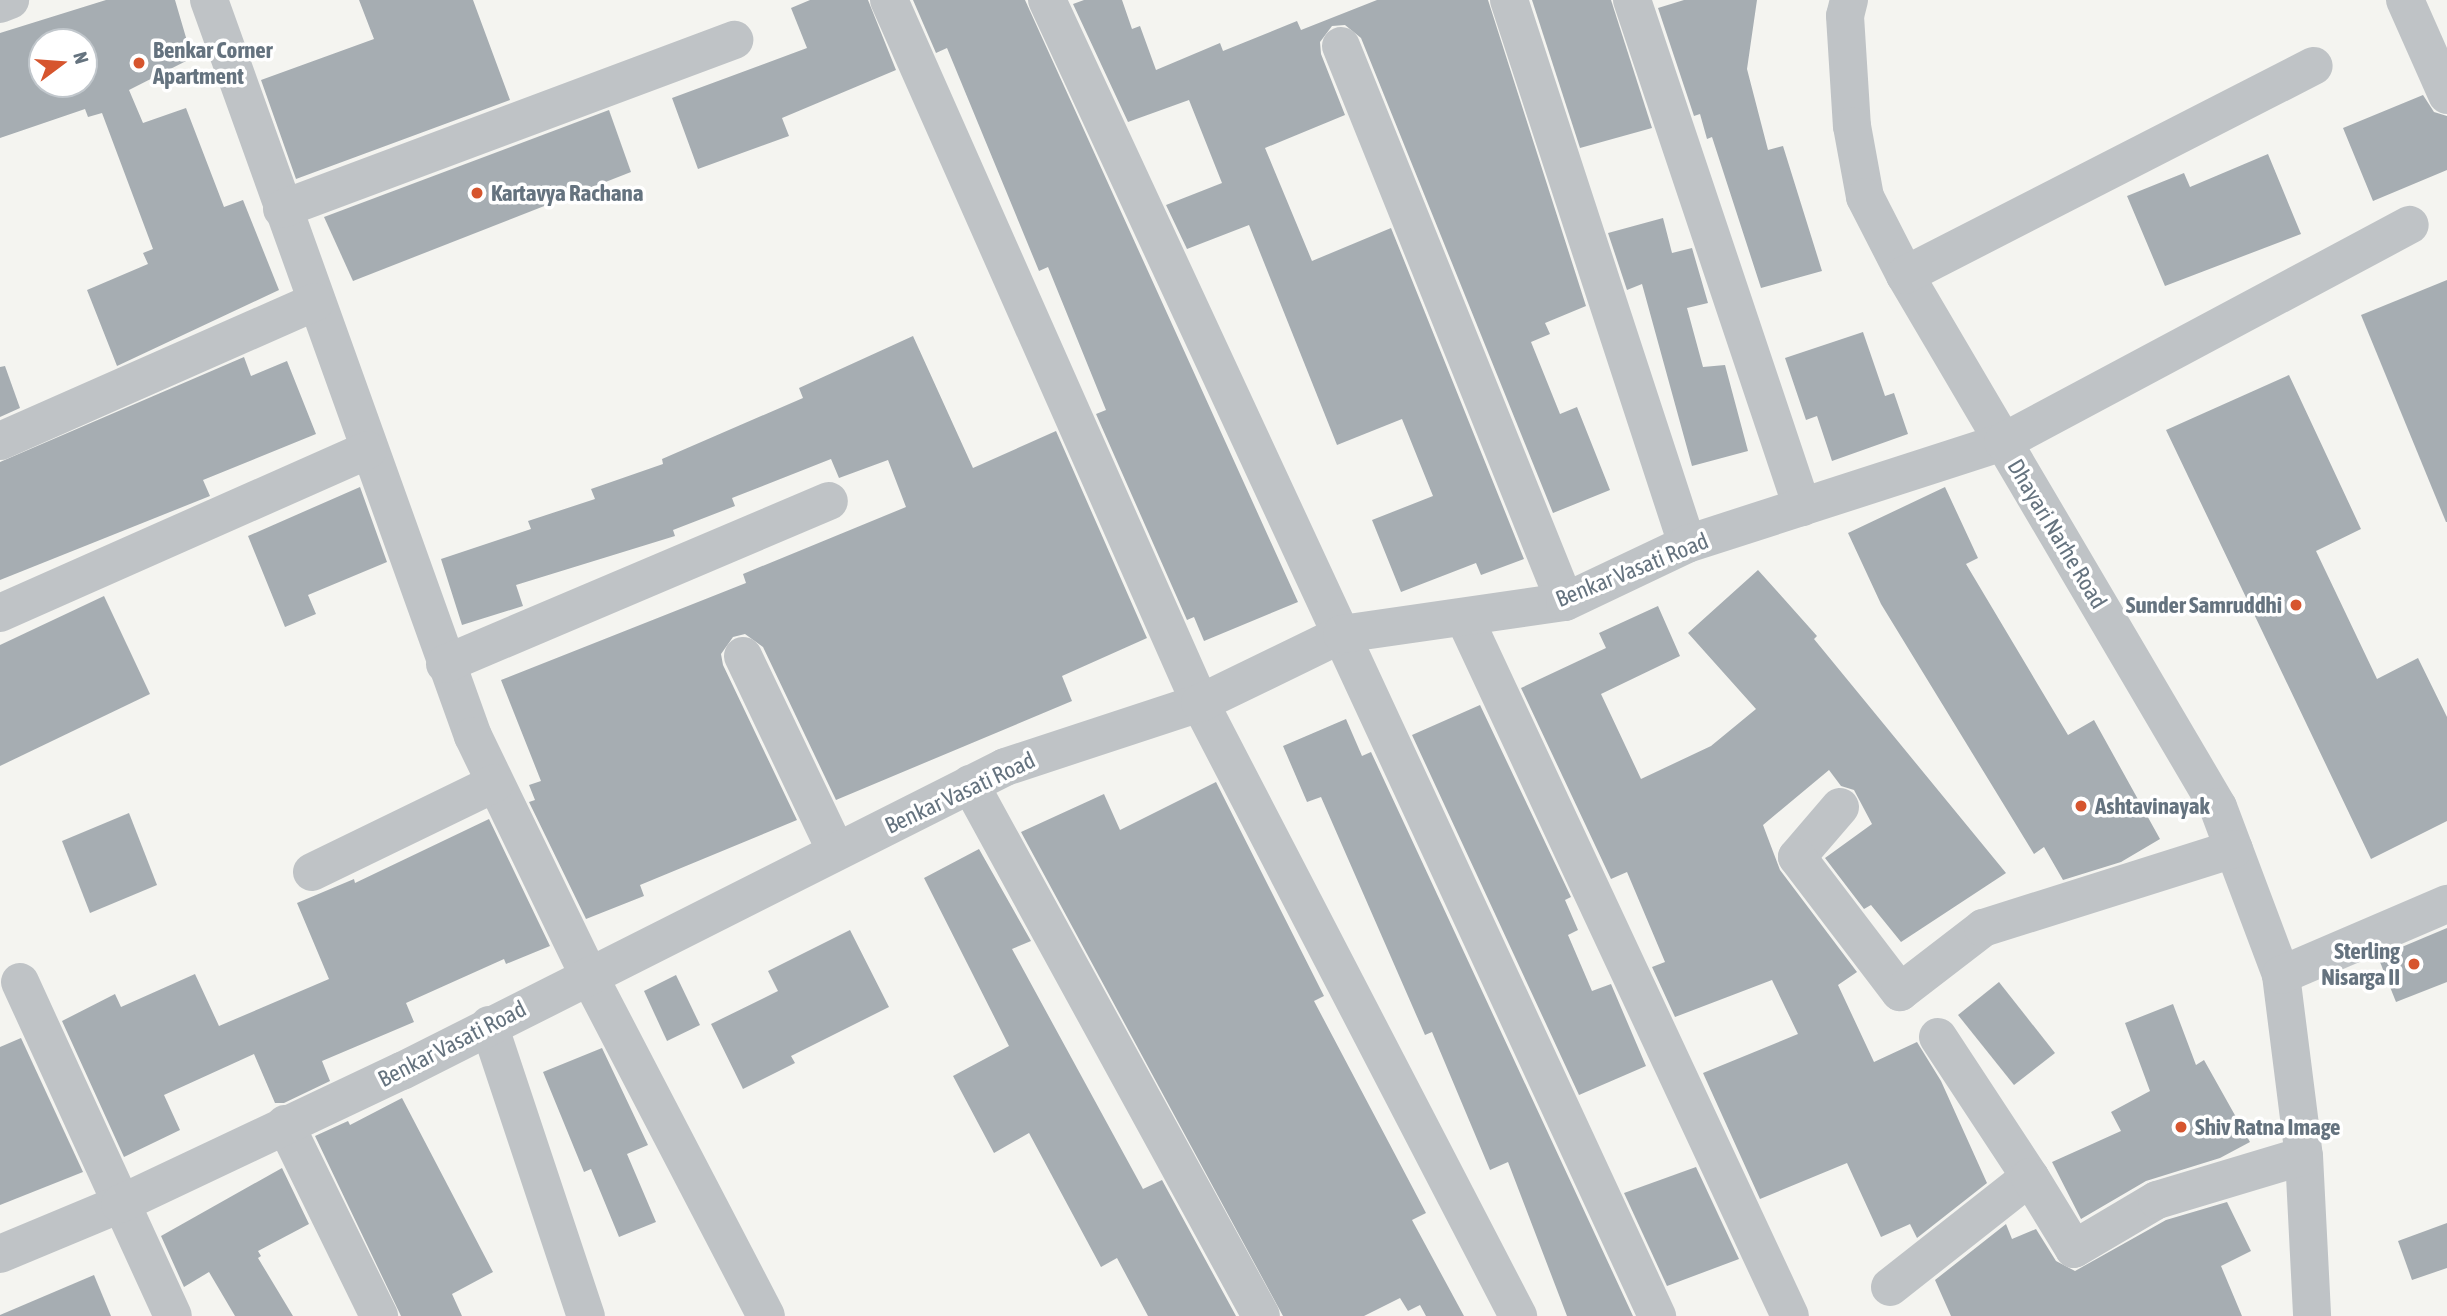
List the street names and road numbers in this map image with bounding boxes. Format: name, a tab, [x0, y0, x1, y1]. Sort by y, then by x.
street label: Dhayari Narhe Road	[2001, 454, 2113, 614]
street label: Benkar Vasati Road	[1552, 527, 1712, 613]
street label: Benkar Vasati Road	[881, 746, 1039, 840]
street label: Benkar Vasati Road	[373, 995, 531, 1093]

